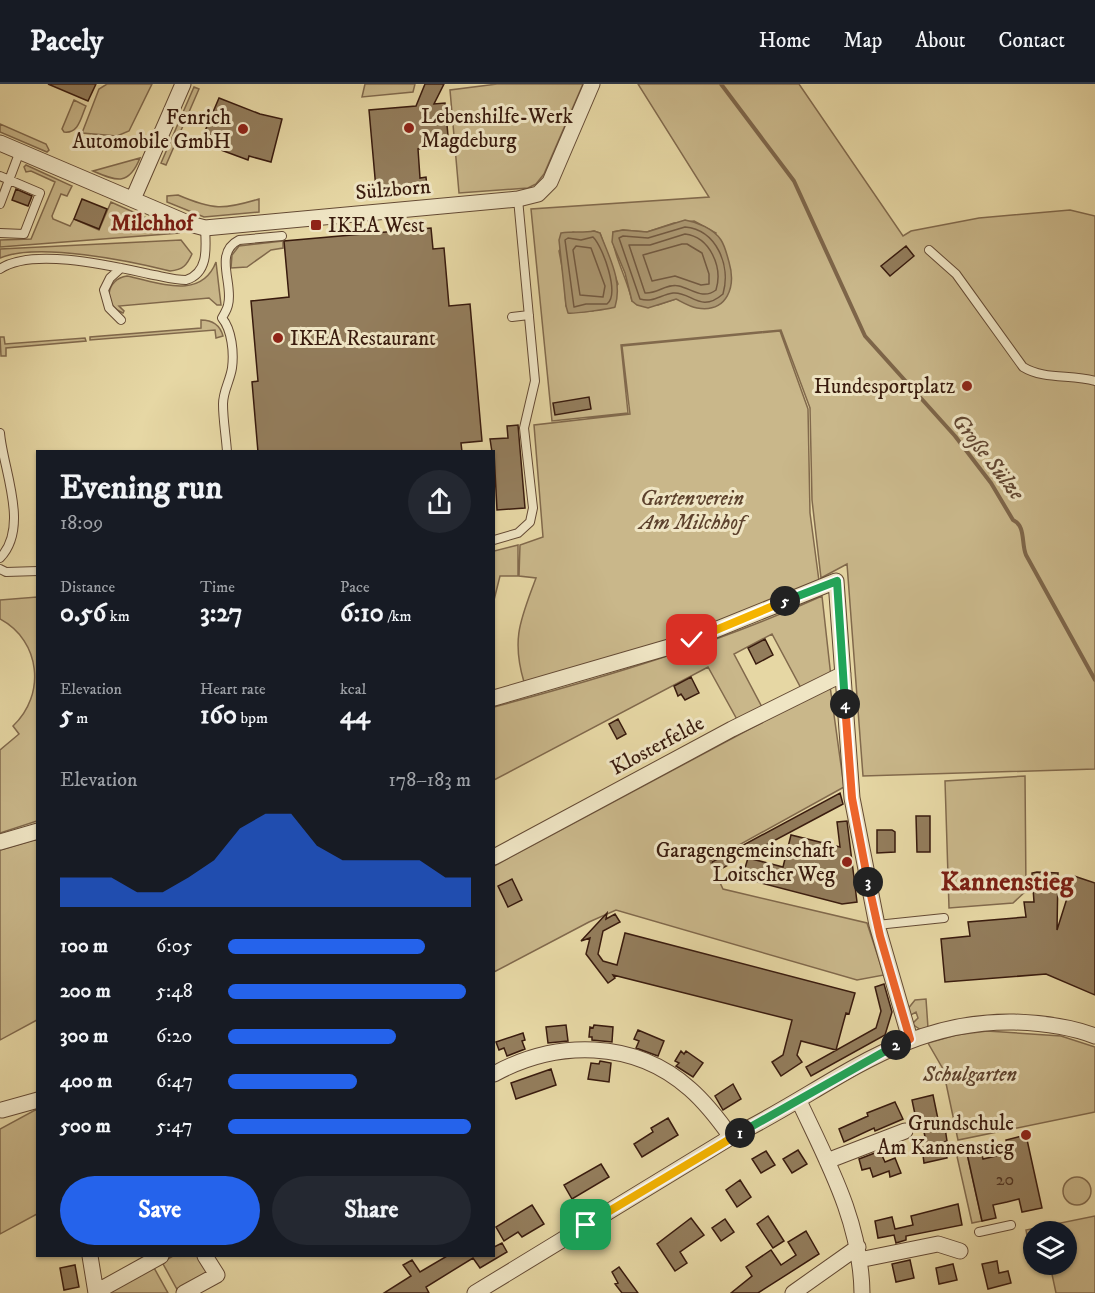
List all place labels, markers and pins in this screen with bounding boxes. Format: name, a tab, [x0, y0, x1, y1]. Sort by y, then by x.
place label: Lebenshilfe-Werk Magdeburg	[421, 104, 574, 154]
place label: Fenrich Automobile GmbH	[72, 105, 231, 155]
marker: Lebenshilfe-Werk Magdeburg	[402, 121, 416, 135]
marker: Fenrich Automobile GmbH	[236, 122, 250, 136]
place label: IKEA West	[328, 213, 425, 239]
marker: IKEA West	[309, 218, 323, 232]
place label: IKEA Restaurant	[290, 326, 436, 352]
marker: IKEA Restaurant	[271, 331, 285, 345]
place label: Hundesportplatz	[814, 374, 955, 400]
marker: Hundesportplatz	[960, 379, 974, 393]
pin: 5	[770, 586, 800, 616]
pin	[666, 614, 717, 665]
pin: 4	[830, 689, 860, 719]
place label: Garagengemeinschaft Loitscher Weg	[656, 838, 836, 888]
marker: Garagengemeinschaft Loitscher Weg	[840, 855, 854, 869]
pin: 3	[853, 867, 883, 897]
pin: 2	[881, 1030, 911, 1060]
place label: Grundschule Am Kannenstieg	[877, 1111, 1015, 1161]
pin: 1	[725, 1118, 755, 1148]
marker: Grundschule Am Kannenstieg	[1019, 1128, 1033, 1142]
pin	[560, 1199, 611, 1250]

